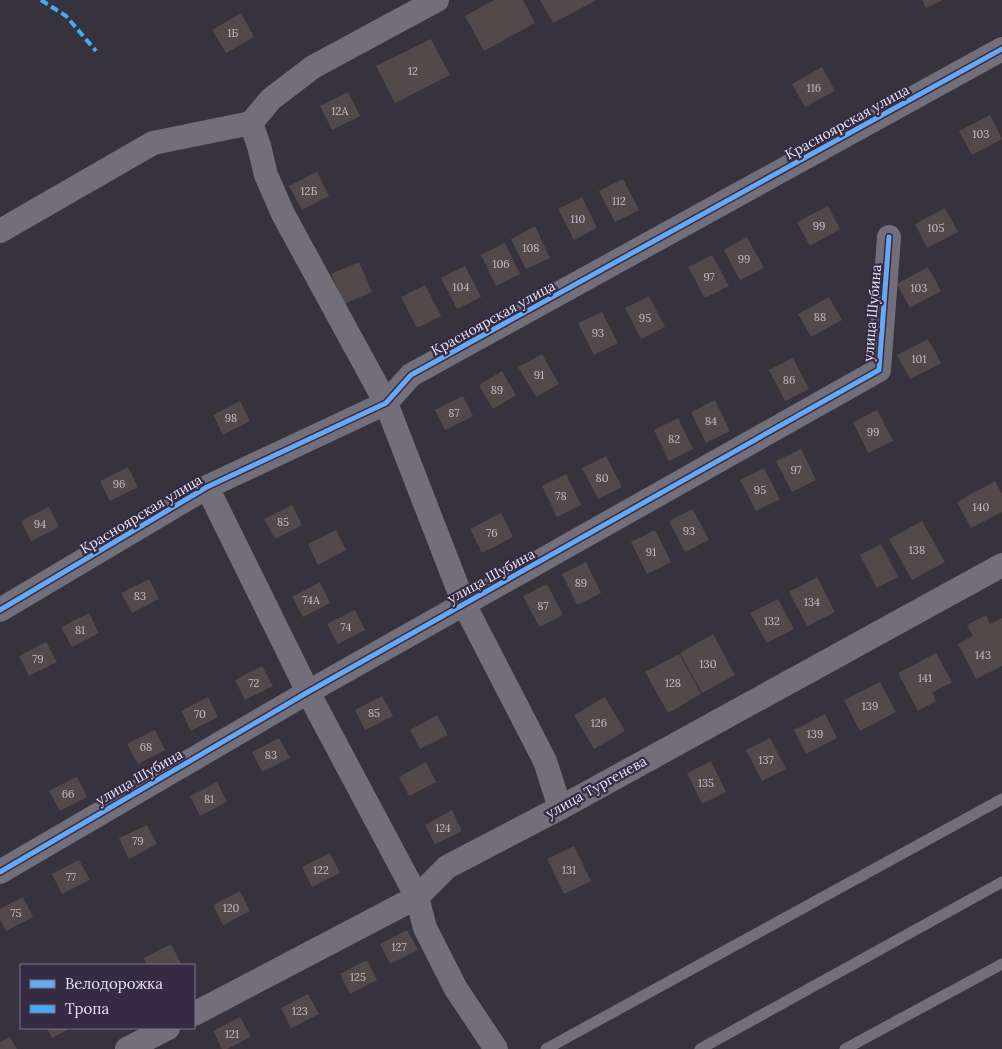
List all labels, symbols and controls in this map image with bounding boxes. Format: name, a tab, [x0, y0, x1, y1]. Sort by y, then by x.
house number: 1Б	[228, 26, 239, 40]
house number: 12	[408, 64, 418, 78]
street label: Красноярская улица	[782, 80, 912, 164]
house number: 116	[807, 81, 821, 95]
house number: 12А	[332, 104, 350, 118]
house number: 103	[973, 127, 989, 141]
house number: 12Б	[301, 184, 318, 198]
house number: 112	[612, 194, 626, 208]
house number: 110	[571, 212, 586, 226]
house number: 99	[813, 219, 825, 233]
house number: 105	[928, 221, 944, 235]
house number: 108	[522, 241, 540, 255]
house number: 99	[738, 252, 750, 266]
house number: 106	[492, 257, 510, 271]
street label: улица Шубина	[859, 264, 885, 362]
house number: 97	[703, 270, 715, 284]
street label: Красноярская улица	[428, 276, 558, 360]
house number: 104	[453, 280, 469, 294]
house number: 103	[911, 281, 927, 295]
house number: 88	[814, 310, 826, 324]
house number: 95	[639, 311, 651, 325]
house number: 93	[592, 326, 604, 340]
house number: 101	[912, 352, 926, 366]
house number: 91	[534, 368, 544, 382]
house number: 86	[783, 373, 795, 387]
house number: 89	[491, 383, 503, 397]
house number: 87	[448, 406, 460, 420]
house number: 98	[225, 411, 237, 425]
house number: 84	[705, 414, 717, 428]
house number: 99	[867, 425, 879, 439]
house number: 82	[668, 432, 680, 446]
house number: 97	[790, 463, 802, 477]
street label: Красноярская улица	[77, 470, 205, 558]
house number: 80	[595, 471, 609, 485]
house number: 96	[113, 477, 125, 491]
house number: 95	[754, 483, 766, 497]
house number: 78	[555, 489, 567, 503]
house number: 140	[973, 500, 990, 514]
house number: 85	[277, 515, 289, 529]
house number: 94	[34, 517, 46, 531]
house number: 93	[683, 524, 695, 538]
house number: 76	[486, 526, 498, 540]
house number: 138	[909, 543, 925, 557]
street label: улица Шубина	[444, 544, 538, 608]
house number: 91	[646, 545, 656, 559]
house number: 89	[575, 576, 587, 590]
house number: 83	[134, 589, 146, 603]
house number: 74А	[302, 593, 321, 607]
house number: 134	[804, 595, 820, 609]
house number: 87	[537, 599, 549, 613]
house number: 132	[764, 614, 780, 628]
house number: 74	[341, 620, 351, 634]
house number: 81	[75, 623, 85, 637]
house number: 143	[975, 648, 991, 662]
house number: 79	[32, 652, 44, 666]
house number: 130	[700, 657, 717, 671]
house number: 141	[918, 671, 932, 685]
house number: 72	[249, 676, 260, 690]
house number: 128	[665, 676, 681, 690]
house number: 139	[862, 699, 878, 713]
house number: 85	[368, 706, 380, 720]
house number: 70	[194, 707, 206, 721]
house number: 126	[591, 716, 607, 730]
house number: 139	[807, 727, 823, 741]
house number: 68	[140, 740, 152, 754]
street label: улица Шубина	[92, 745, 186, 809]
house number: 83	[265, 748, 277, 762]
street label: улица Тургенева	[542, 752, 650, 822]
house number: 137	[759, 753, 773, 767]
house number: 135	[698, 776, 714, 790]
house number: 66	[62, 787, 74, 801]
house number: 81	[204, 792, 214, 806]
house number: 124	[435, 821, 451, 835]
house number: 79	[132, 834, 144, 848]
house number: 122	[313, 863, 329, 877]
house number: 131	[562, 863, 576, 877]
house number: 77	[66, 870, 76, 884]
house number: 120	[223, 901, 240, 915]
house number: 75	[10, 906, 22, 920]
house number: 127	[392, 940, 406, 954]
legend	[20, 964, 195, 1029]
house number: 125	[350, 970, 366, 984]
text: Велодорожка	[65, 974, 163, 993]
text: Тропа	[65, 999, 110, 1018]
house number: 123	[292, 1004, 308, 1018]
house number: 121	[225, 1027, 239, 1041]

